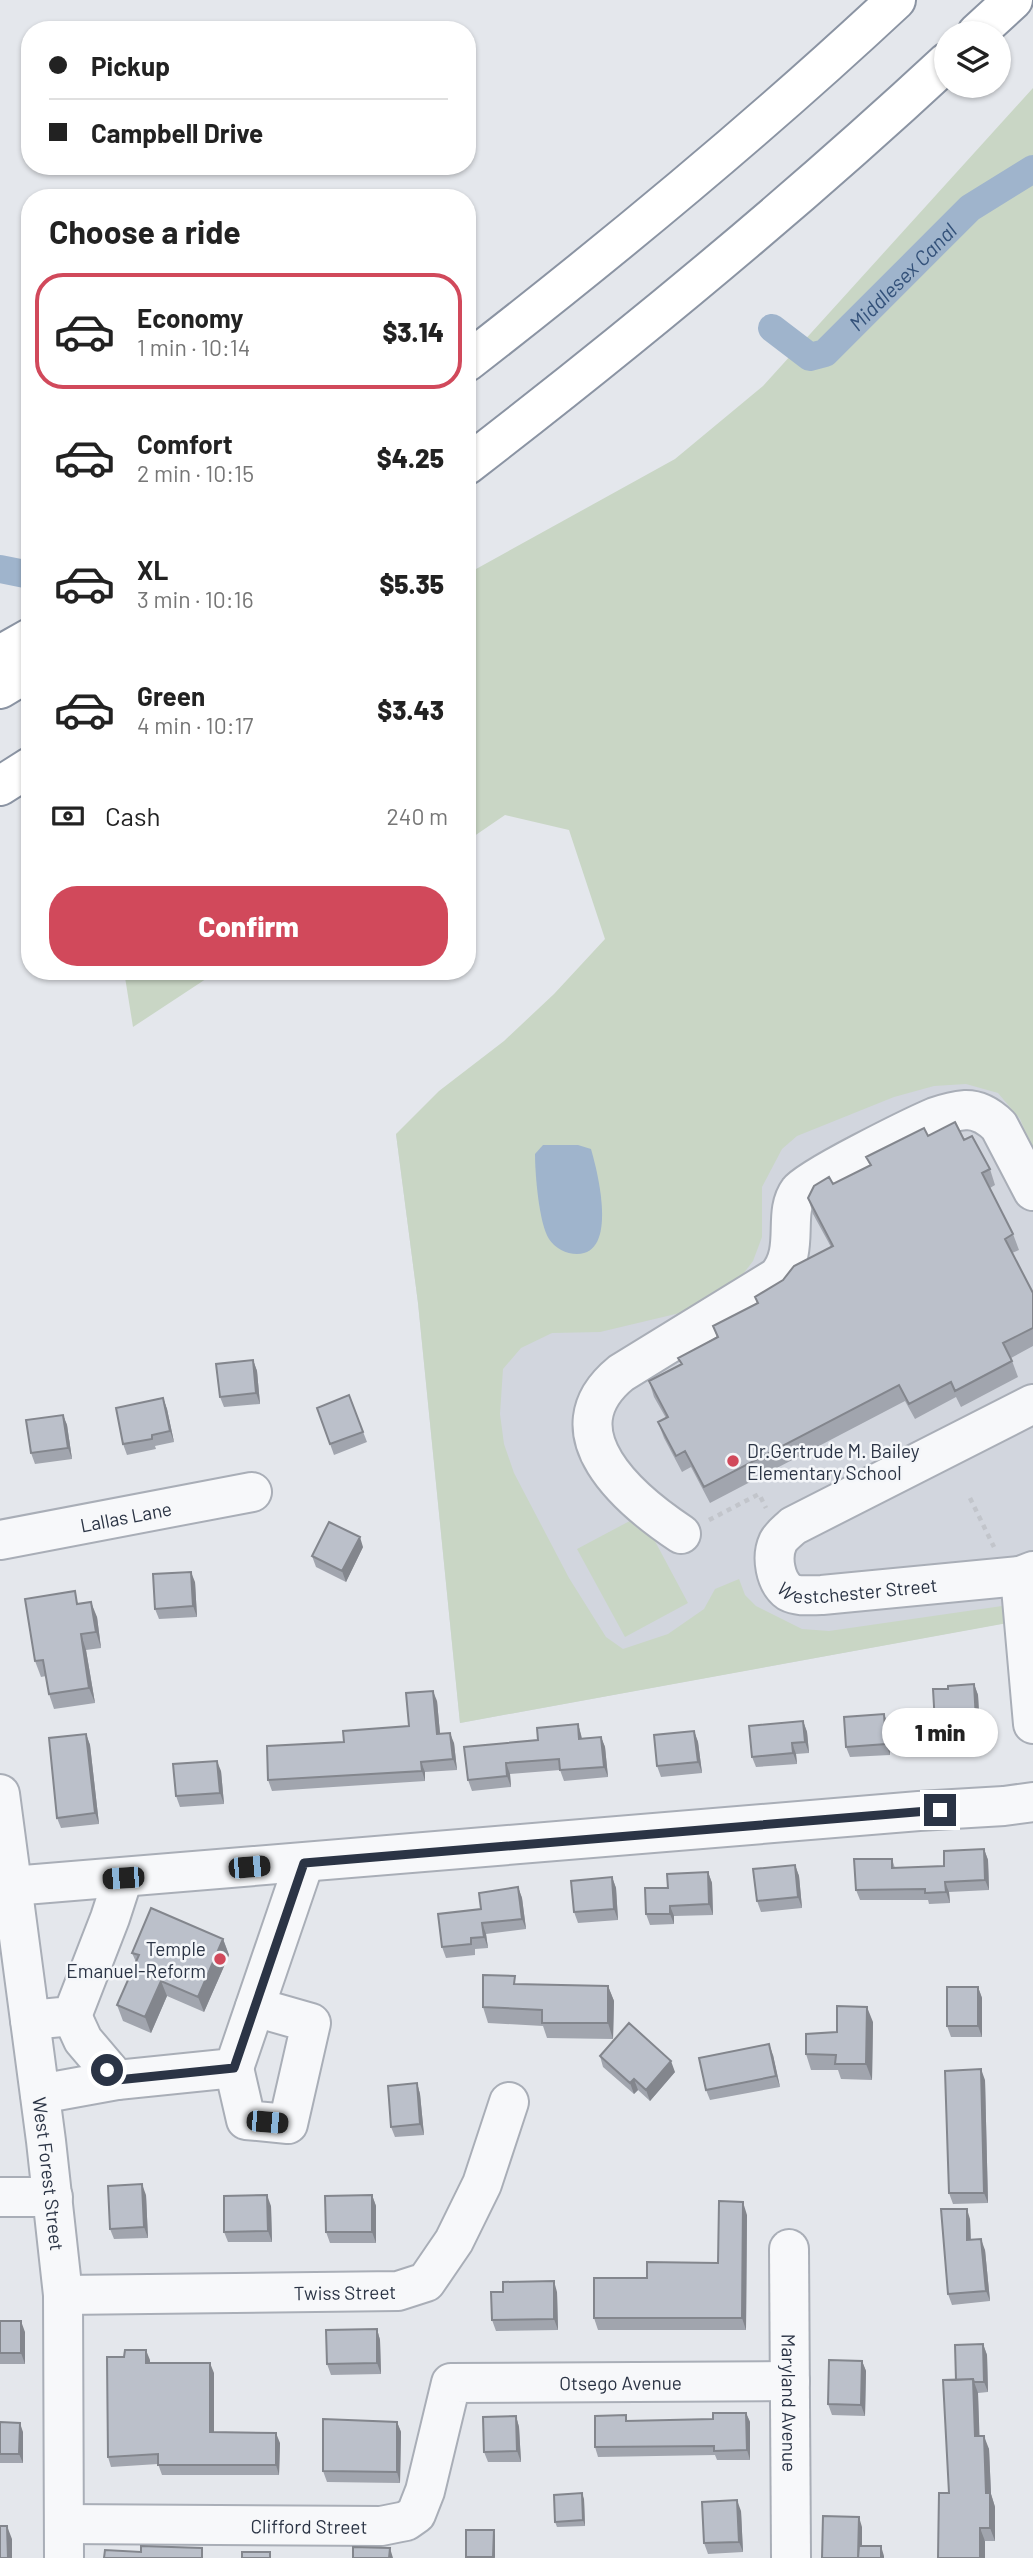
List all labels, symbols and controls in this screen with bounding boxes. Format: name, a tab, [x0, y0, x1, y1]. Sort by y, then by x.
map controls	[934, 21, 1011, 98]
button: layers	[934, 21, 1011, 98]
text: Pickup	[91, 50, 170, 81]
text: Campbell Drive	[91, 117, 263, 148]
text: Choose a ride	[49, 212, 241, 250]
water label: Middlesex Canal	[843, 217, 961, 335]
icon: car	[53, 300, 116, 363]
text: Economy	[137, 302, 243, 333]
text: $3.14	[382, 316, 444, 347]
text: 1 min · 10:14	[137, 333, 251, 361]
icon: car	[53, 426, 116, 489]
text: Comfort	[137, 428, 233, 459]
text: $4.25	[377, 442, 444, 473]
text: 2 min · 10:15	[137, 459, 254, 487]
icon: car	[53, 552, 116, 615]
text: XL	[137, 554, 168, 585]
text: $5.35	[379, 568, 444, 599]
text: 3 min · 10:16	[137, 585, 254, 613]
icon: car	[53, 678, 116, 741]
text: Green	[137, 680, 205, 711]
text: $3.43	[377, 694, 444, 725]
text: 4 min · 10:17	[137, 711, 253, 739]
icon: cash	[49, 797, 87, 835]
text: Cash	[105, 800, 160, 831]
text: 240 m	[386, 802, 448, 830]
button: Confirm	[49, 886, 448, 966]
place label: Dr.Gertrude M. Bailey Elementary School	[747, 1439, 920, 1484]
marker: Dr.Gertrude M. Bailey Elementary School	[725, 1453, 741, 1469]
street label: Lallas Lane	[78, 1496, 173, 1536]
street label: Westchester Street	[773, 1573, 938, 1607]
callout: 1 min	[882, 1708, 998, 1758]
text: 1 min	[915, 1718, 965, 1746]
route end	[924, 1794, 956, 1826]
car	[228, 1855, 271, 1879]
car	[102, 1866, 145, 1890]
place label: Temple Emanuel-Reform	[66, 1937, 206, 1982]
marker: Temple Emanuel-Reform	[212, 1951, 228, 1967]
route start	[91, 2054, 123, 2086]
street label: West Forest Street	[29, 2096, 70, 2252]
car	[246, 2110, 289, 2134]
street label: Twiss Street	[294, 2280, 396, 2304]
street label: Maryland Avenue	[778, 2334, 802, 2472]
street label: Otsego Avenue	[559, 2370, 682, 2394]
street label: Clifford Street	[251, 2514, 367, 2537]

